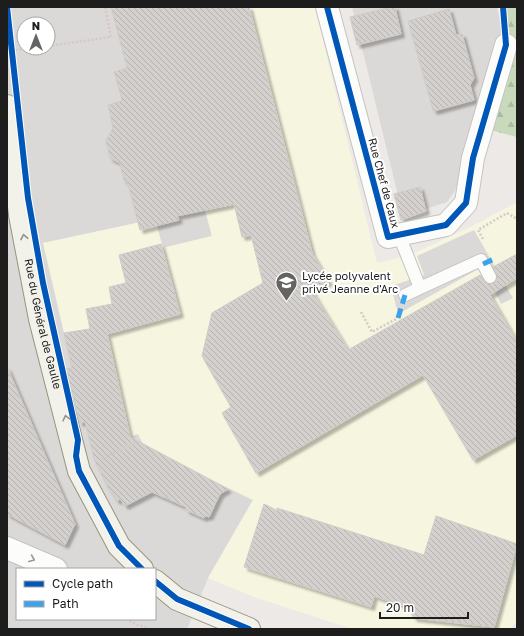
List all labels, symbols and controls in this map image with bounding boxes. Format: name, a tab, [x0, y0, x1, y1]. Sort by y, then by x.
north arrow	[16, 16, 56, 56]
text: N	[32, 19, 40, 32]
street label: Rue Chef de Caux	[366, 136, 403, 229]
one-way arrow	[20, 234, 29, 240]
street label: Rue du Général de Gaulle	[23, 258, 65, 390]
school or university icon: Lycée polyvalent privé Jeanne d'Arc	[274, 269, 300, 302]
place label: Lycée polyvalent privé Jeanne d'Arc	[302, 269, 398, 295]
one-way arrow	[62, 415, 71, 422]
one-way arrow	[28, 554, 35, 562]
legend	[16, 568, 156, 620]
text: Cycle path	[52, 576, 113, 591]
scale bar	[380, 594, 468, 620]
text: Path	[52, 596, 79, 611]
text: 20 m	[386, 600, 414, 615]

